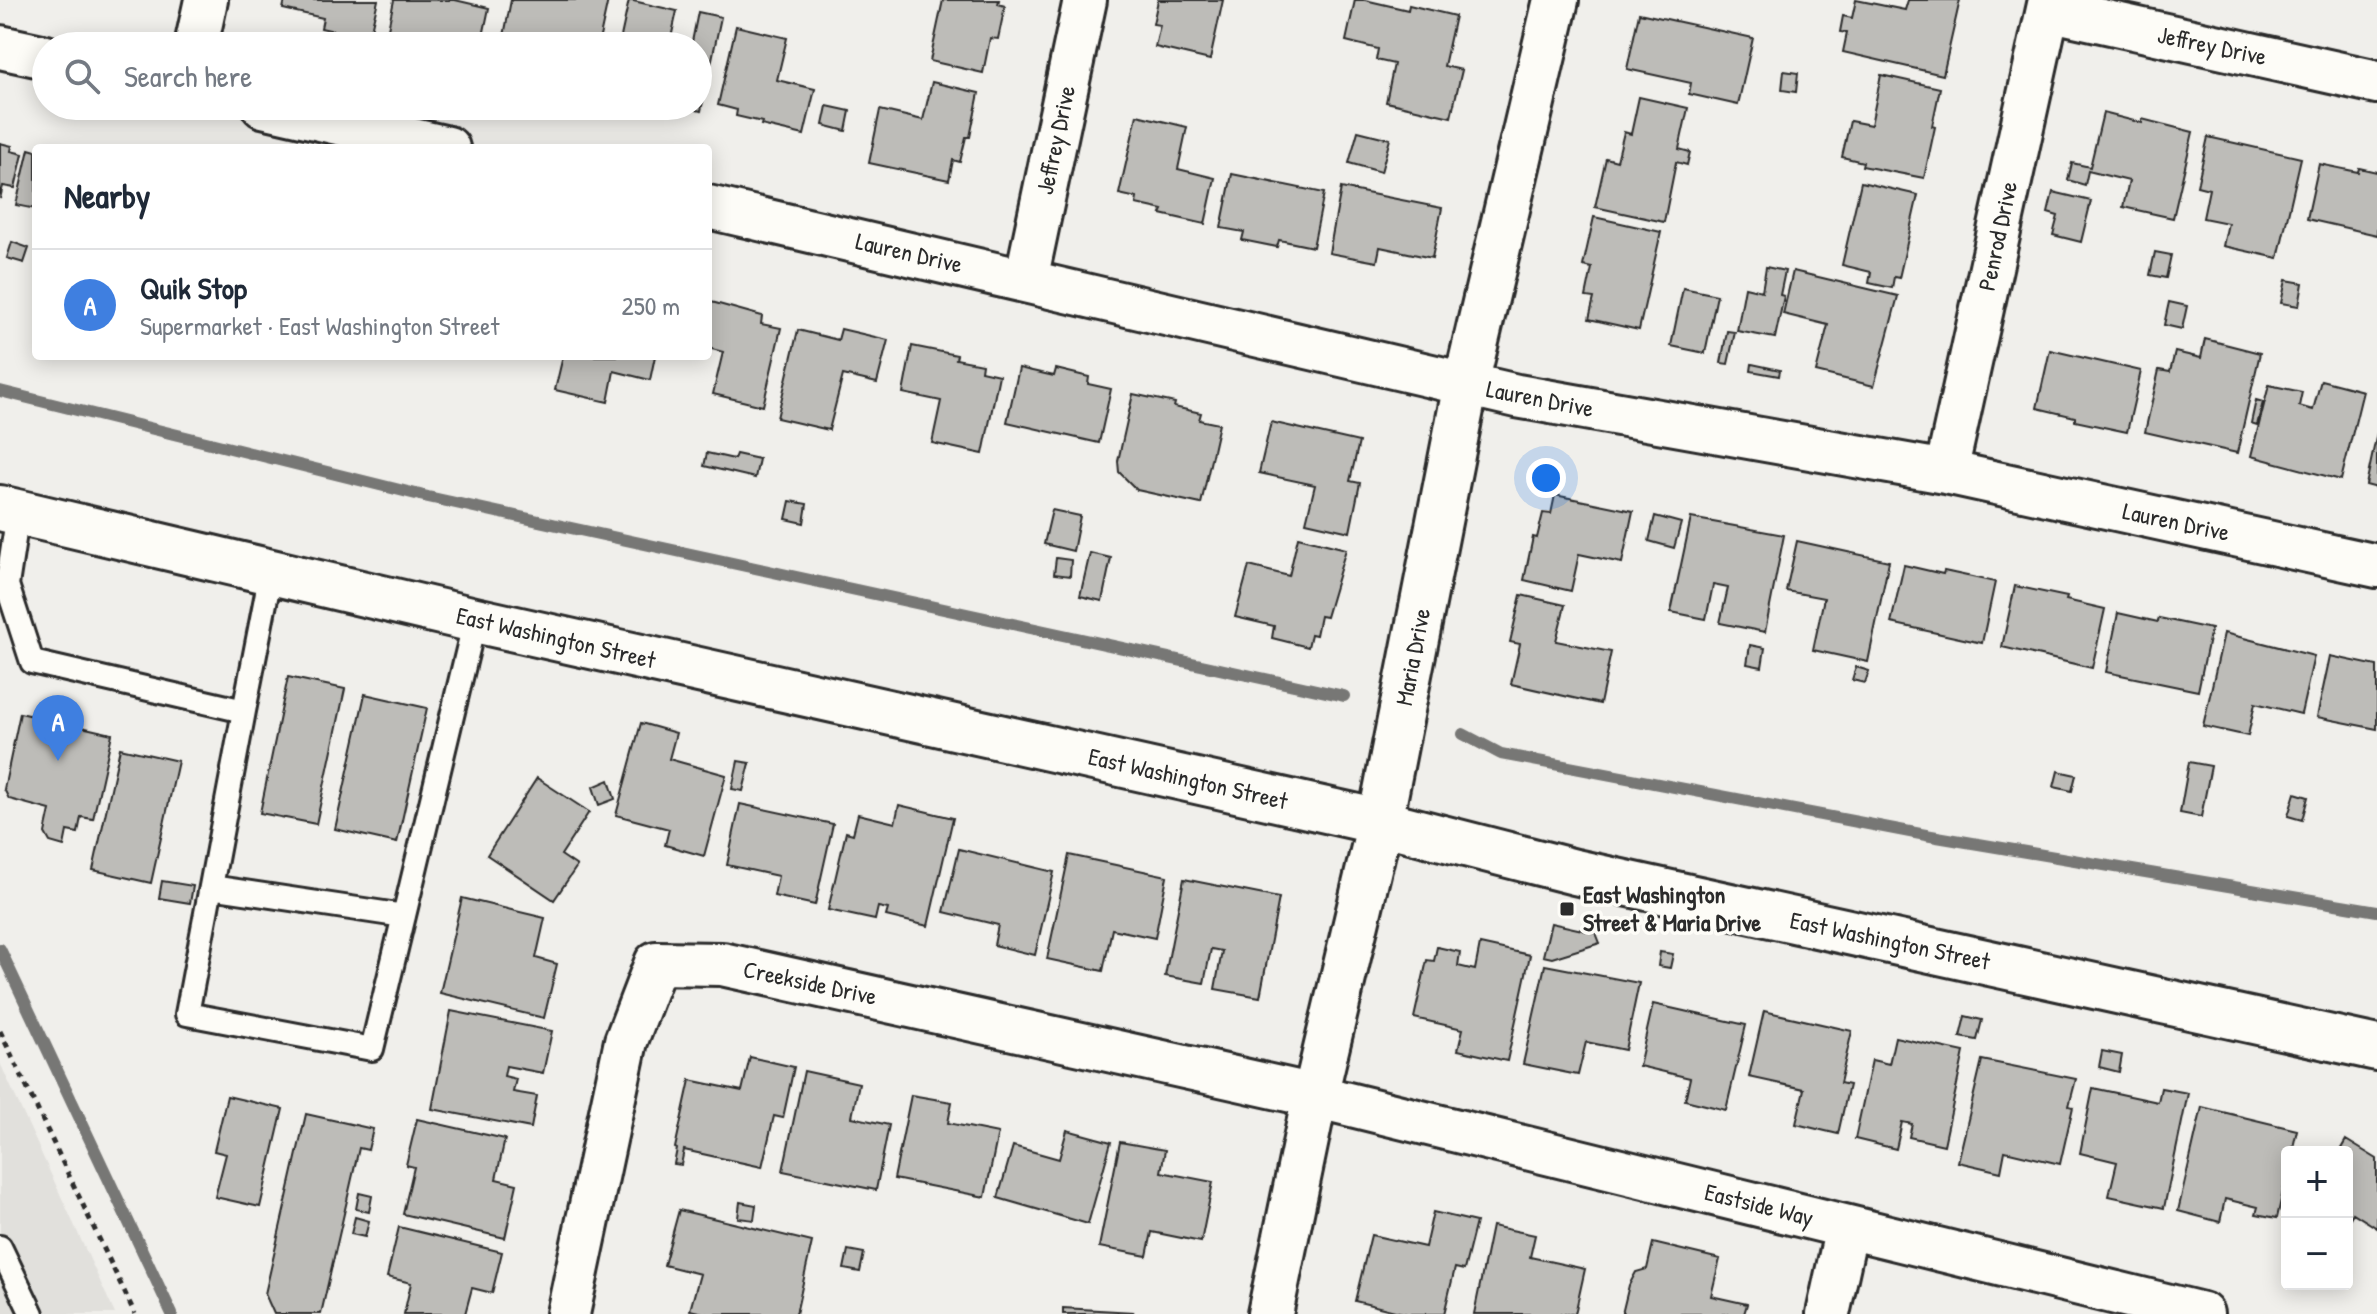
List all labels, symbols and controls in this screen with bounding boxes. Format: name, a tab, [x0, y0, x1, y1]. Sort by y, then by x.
street label: Jeffrey Drive	[2155, 18, 2270, 72]
search box	[32, 32, 712, 120]
icon: search	[60, 54, 104, 98]
text: Search here	[124, 56, 252, 96]
street label: Jeffrey Drive	[1028, 82, 1082, 197]
text: Nearby	[64, 173, 150, 219]
street label: Penrod Drive	[1970, 178, 2024, 293]
street label: Lauren Drive	[853, 224, 966, 280]
text: Quik Stop	[140, 268, 247, 308]
text: A	[84, 288, 96, 323]
text: 250 m	[622, 288, 680, 323]
text: Supermarket · East Washington Street	[140, 308, 500, 343]
street label: Lauren Drive	[1484, 372, 1597, 424]
your location	[1526, 458, 1566, 498]
street label: Lauren Drive	[2120, 494, 2233, 548]
street label: East Washington Street	[453, 599, 660, 676]
street label: Maria Drive	[1387, 605, 1437, 708]
pin: A	[32, 695, 84, 761]
street label: East Washington Street	[1085, 740, 1292, 817]
place label: East Washington Street & Maria Drive	[1583, 878, 1761, 938]
marker: East Washington Street & Maria Drive	[1558, 900, 1576, 918]
street label: East Washington Street	[1787, 903, 1994, 977]
street label: Creekside Drive	[741, 952, 880, 1012]
map controls	[2281, 1146, 2353, 1290]
button: +	[2281, 1146, 2353, 1218]
street label: Eastside Way	[1702, 1175, 1817, 1233]
button: −	[2281, 1218, 2353, 1290]

